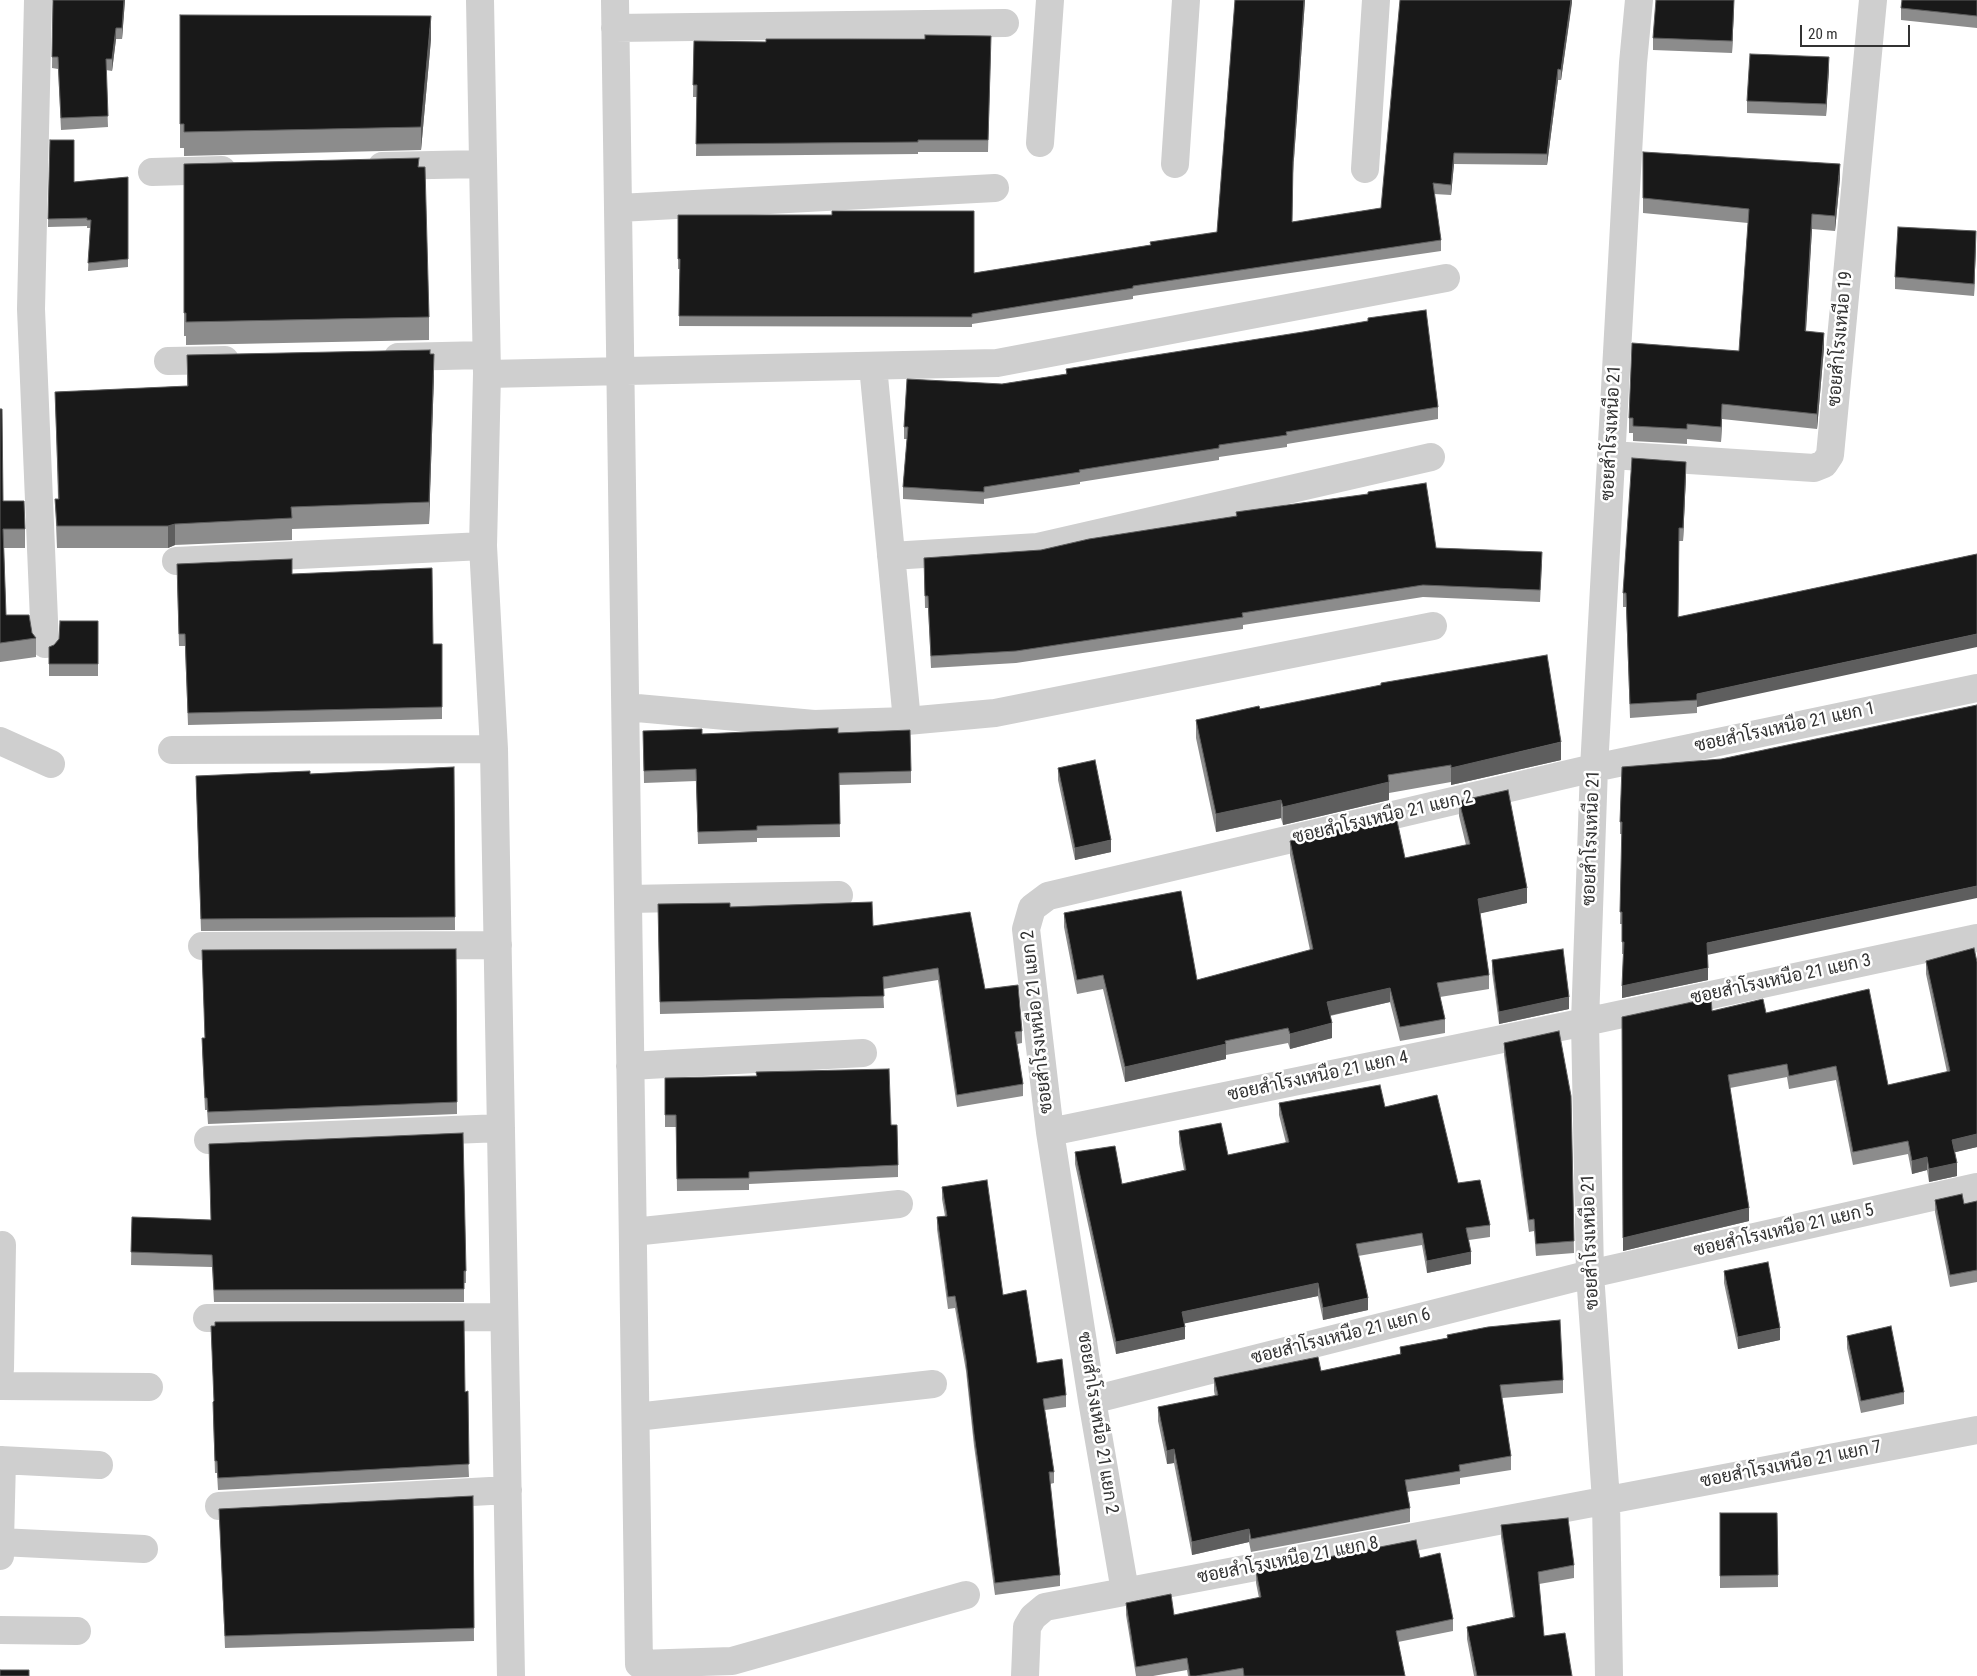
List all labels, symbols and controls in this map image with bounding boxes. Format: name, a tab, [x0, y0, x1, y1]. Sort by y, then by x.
scale bar	[1802, 15, 1912, 47]
text: 20 m	[1808, 25, 1838, 43]
street label: ซอยสำโรงเหนือ 19	[1824, 270, 1858, 408]
street label: ซอยสำโรงเหนือ 21	[1598, 365, 1626, 501]
street label: ซอยสำโรงเหนือ 21 แยก 1	[1693, 698, 1877, 758]
street label: ซอยสำโรงเหนือ 21	[1579, 770, 1605, 906]
street label: ซอยสำโรงเหนือ 21 แยก 2	[1291, 787, 1475, 849]
street label: ซอยสำโรงเหนือ 21 แยก 2	[1018, 929, 1058, 1115]
street label: ซอยสำโรงเหนือ 21 แยก 3	[1689, 950, 1873, 1010]
street label: ซอยสำโรงเหนือ 21 แยก 4	[1226, 1047, 1410, 1107]
street label: ซอยสำโรงเหนือ 21	[1578, 1174, 1604, 1310]
street label: ซอยสำโรงเหนือ 21 แยก 5	[1692, 1200, 1876, 1262]
street label: ซอยสำโรงเหนือ 21 แยก 6	[1249, 1304, 1433, 1370]
street label: ซอยสำโรงเหนือ 21 แยก 2	[1072, 1330, 1122, 1516]
street label: ซอยสำโรงเหนือ 21 แยก 7	[1699, 1437, 1883, 1493]
street label: ซอยสำโรงเหนือ 21 แยก 8	[1196, 1533, 1380, 1589]

